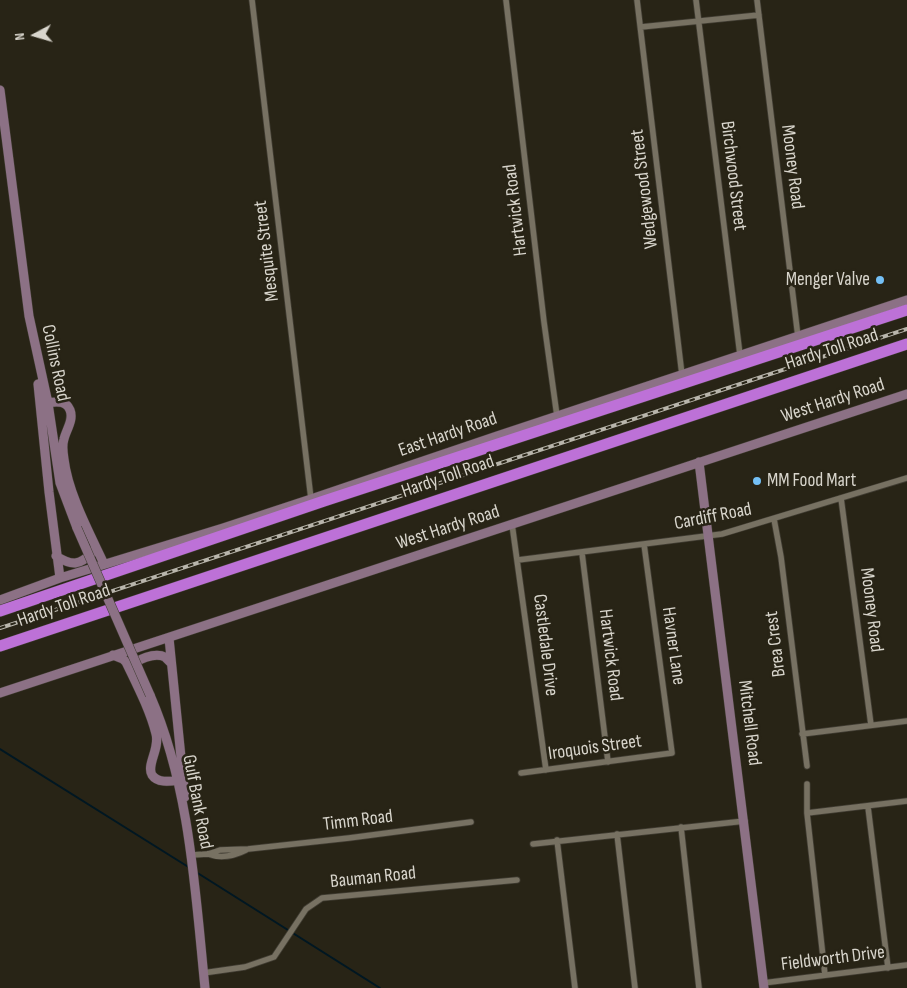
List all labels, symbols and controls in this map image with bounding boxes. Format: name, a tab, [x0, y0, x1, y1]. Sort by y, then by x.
north arrow	[10, 10, 60, 60]
text: N	[11, 32, 28, 41]
street label: Birchwood Street	[715, 120, 751, 232]
street label: Mooney Road	[776, 124, 808, 210]
street label: Wedgewood Street	[626, 128, 664, 250]
street label: Hartwick Road	[499, 163, 533, 257]
street label: Mesquite Street	[249, 199, 285, 303]
place label: Menger Valve	[786, 269, 870, 291]
marker: Menger Valve	[874, 274, 886, 286]
street label: Collins Road	[36, 323, 74, 403]
street label: Hardy Toll Road	[783, 324, 881, 376]
street label: West Hardy Road	[778, 374, 888, 428]
street label: East Hardy Road	[396, 408, 500, 462]
street label: Hardy Toll Road	[399, 451, 497, 503]
place label: MM Food Mart	[767, 470, 856, 492]
marker: MM Food Mart	[751, 475, 763, 487]
street label: Cardiff Road	[672, 498, 754, 536]
street label: West Hardy Road	[393, 501, 503, 555]
street label: Mooney Road	[855, 567, 887, 653]
street label: Hardy Toll Road	[15, 580, 113, 632]
street label: Castledale Drive	[527, 593, 563, 697]
street label: Havner Lane	[656, 606, 690, 686]
street label: Hartwick Road	[593, 608, 627, 702]
street label: Brea Crest	[761, 610, 791, 678]
street label: Mitchell Road	[732, 679, 766, 767]
street label: Iroquois Street	[547, 730, 643, 766]
street label: Gulf Bank Road	[177, 753, 217, 851]
street label: Timm Road	[322, 805, 394, 837]
street label: Bauman Road	[329, 862, 417, 894]
street label: Fieldworth Drive	[780, 941, 886, 977]

